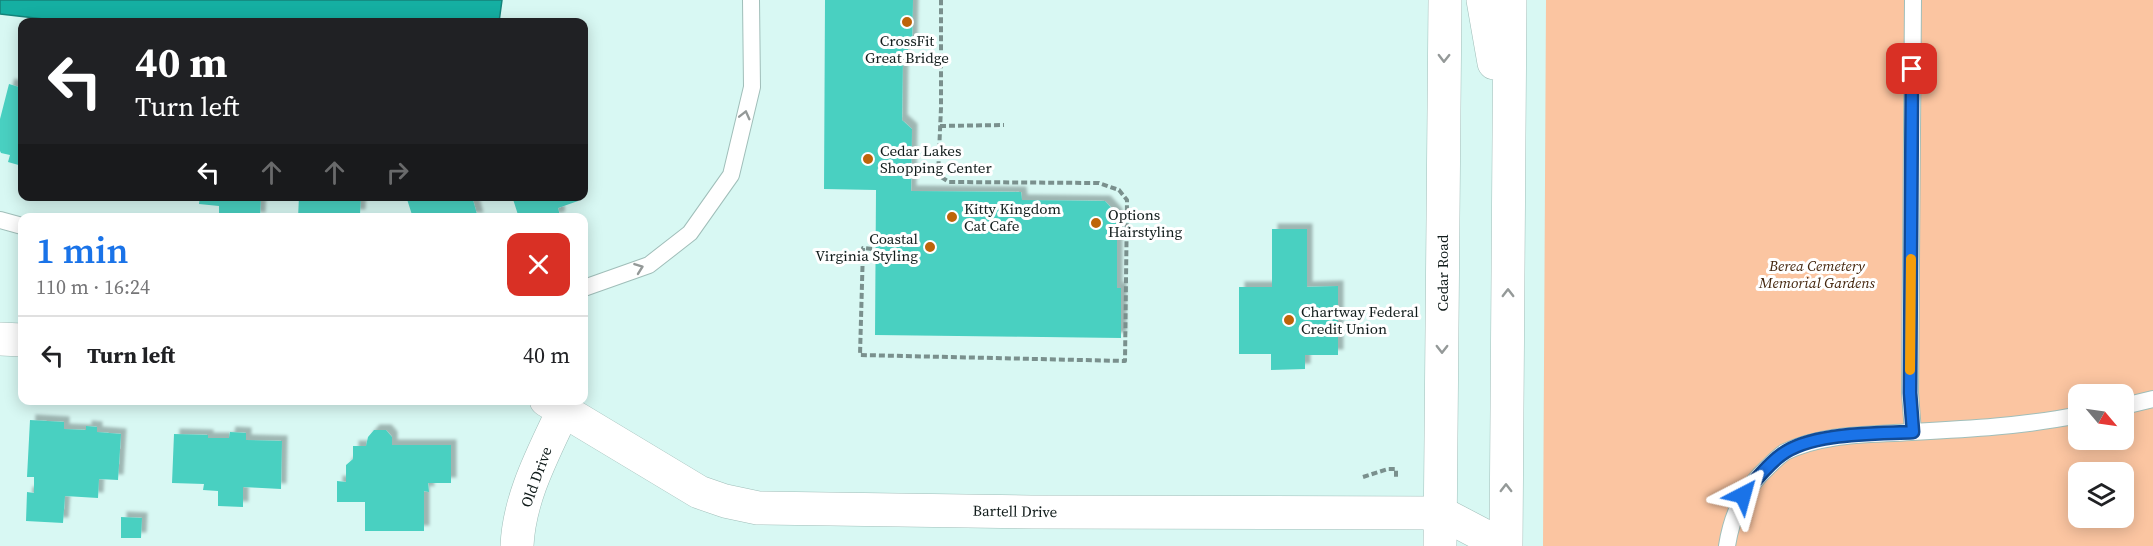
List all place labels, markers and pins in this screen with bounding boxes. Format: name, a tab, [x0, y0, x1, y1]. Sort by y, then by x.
marker: CrossFit Great Bridge	[900, 15, 914, 29]
place label: CrossFit Great Bridge	[865, 30, 949, 68]
pin	[1886, 43, 1937, 94]
place label: Cedar Lakes Shopping Center	[880, 140, 992, 178]
marker: Cedar Lakes Shopping Center	[861, 152, 875, 166]
place label: Kitty Kingdom Cat Cafe	[964, 198, 1061, 236]
place label: Options Hairstyling	[1108, 204, 1183, 242]
marker: Kitty Kingdom Cat Cafe	[945, 210, 959, 224]
marker: Options Hairstyling	[1089, 216, 1103, 230]
place label: Coastal Virginia Styling	[815, 228, 919, 266]
marker: Coastal Virginia Styling	[923, 240, 937, 254]
place label: Chartway Federal Credit Union	[1301, 301, 1419, 339]
marker: Chartway Federal Credit Union	[1282, 313, 1296, 327]

